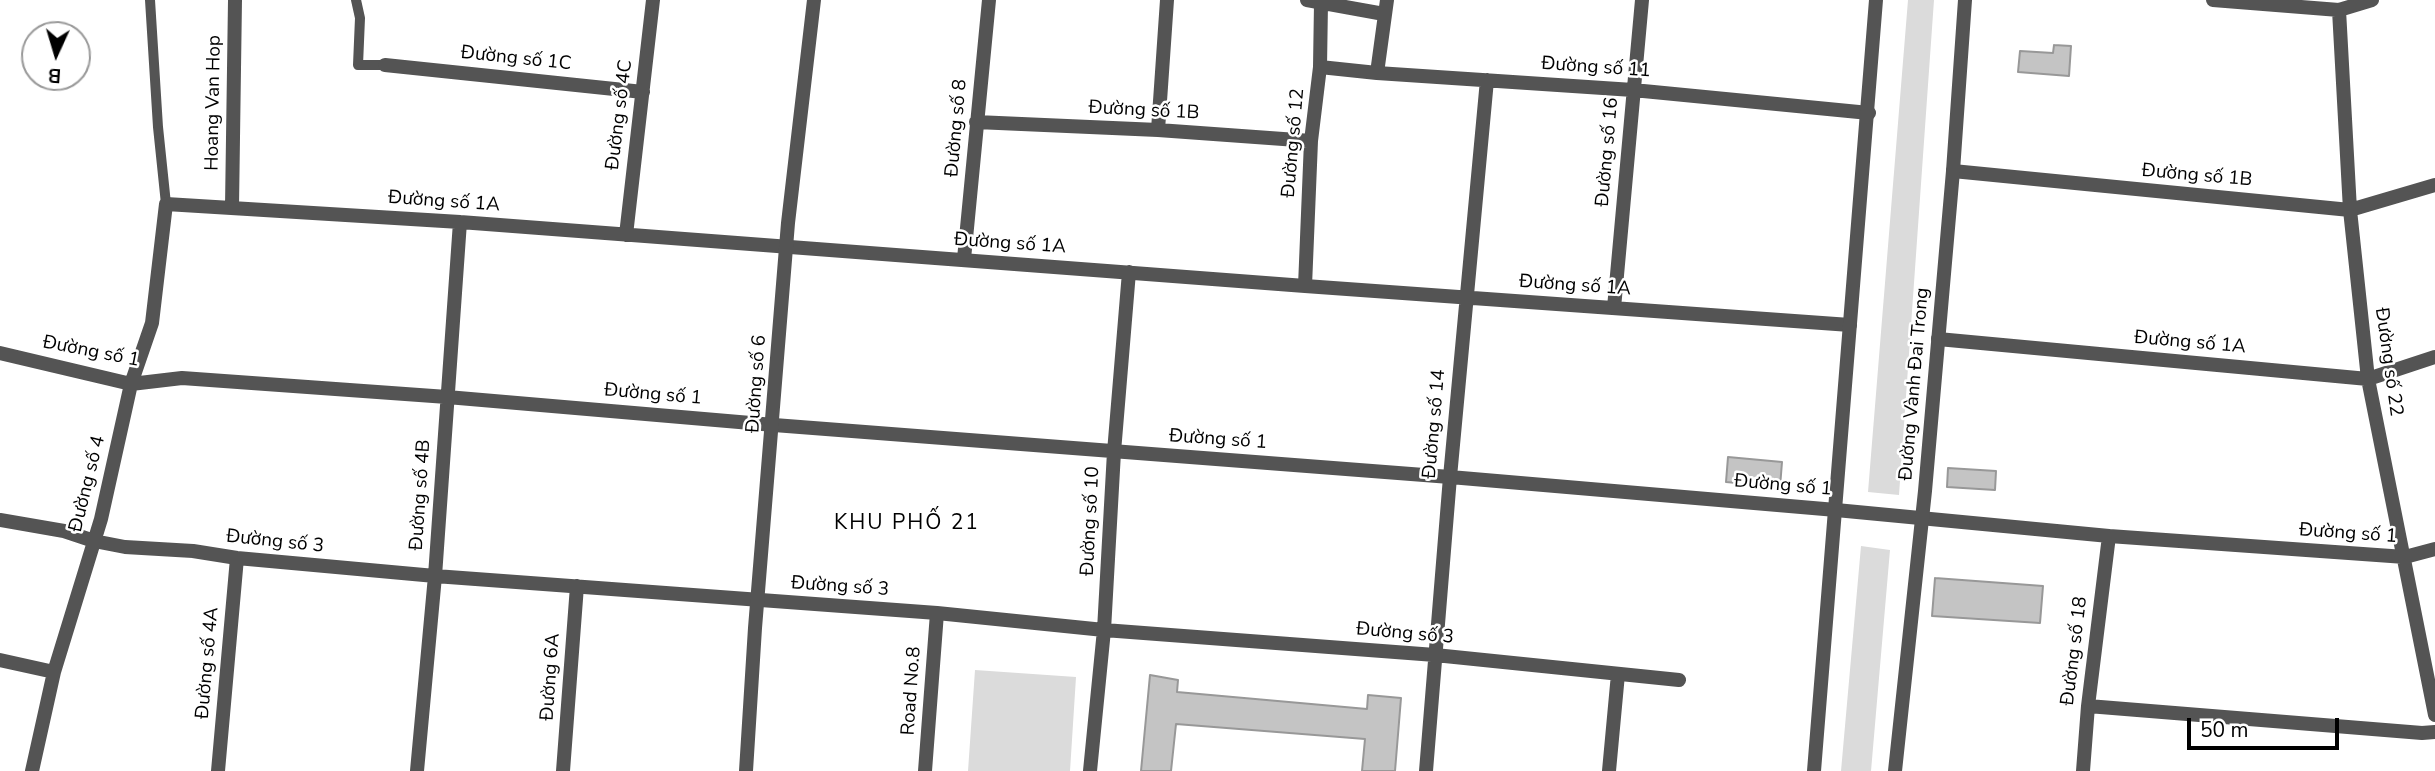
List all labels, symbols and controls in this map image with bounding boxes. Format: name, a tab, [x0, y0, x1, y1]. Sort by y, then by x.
north arrow	[21, 21, 91, 91]
street label: Hoang Van Hop	[201, 35, 227, 171]
street label: Đường số 1C	[460, 42, 572, 76]
street label: Đường số 11	[1541, 53, 1651, 83]
street label: Đường số 4C	[602, 59, 638, 171]
text: B	[47, 62, 62, 88]
street label: Đường số 8	[941, 78, 973, 178]
street label: Đường số 12	[1278, 87, 1310, 199]
street label: Đường số 16	[1592, 96, 1624, 208]
street label: Đường số 1B	[1088, 97, 1200, 125]
street label: Đường số 1B	[2141, 160, 2253, 192]
street label: Đường số 1A	[387, 187, 501, 217]
street label: Đường số 1A	[953, 229, 1067, 259]
street label: Đường số 1A	[1518, 271, 1632, 301]
street label: Đường Vành Đai Trong	[1895, 287, 1935, 481]
street label: Đường số 22	[2369, 306, 2407, 418]
street label: Đường số 1A	[2133, 327, 2247, 359]
street label: Đường số 1	[41, 331, 141, 373]
street label: Đường số 6	[742, 334, 772, 434]
street label: Đường số 14	[1419, 368, 1451, 480]
street label: Đường số 1	[603, 379, 703, 411]
street label: Đường số 1	[1168, 425, 1268, 455]
street label: Đường số 4	[65, 434, 111, 534]
street label: Đường số 4B	[406, 439, 436, 551]
street label: Đường số 10	[1077, 466, 1105, 576]
street label: Đường số 1	[1733, 470, 1833, 502]
district label: KHU PHỐ 21	[835, 511, 979, 537]
street label: Đường số 1	[2298, 519, 2398, 549]
street label: Đường số 3	[225, 526, 325, 558]
street label: Đường số 3	[790, 572, 890, 602]
street label: Đường số 18	[2057, 595, 2093, 707]
street label: Đường số 4A	[192, 606, 224, 720]
street label: Đường số 3	[1355, 618, 1455, 650]
street label: Đường 6A	[537, 633, 565, 721]
street label: Road No.8	[898, 646, 926, 736]
scale bar	[2190, 704, 2342, 748]
text: 50 m	[2200, 716, 2249, 744]

